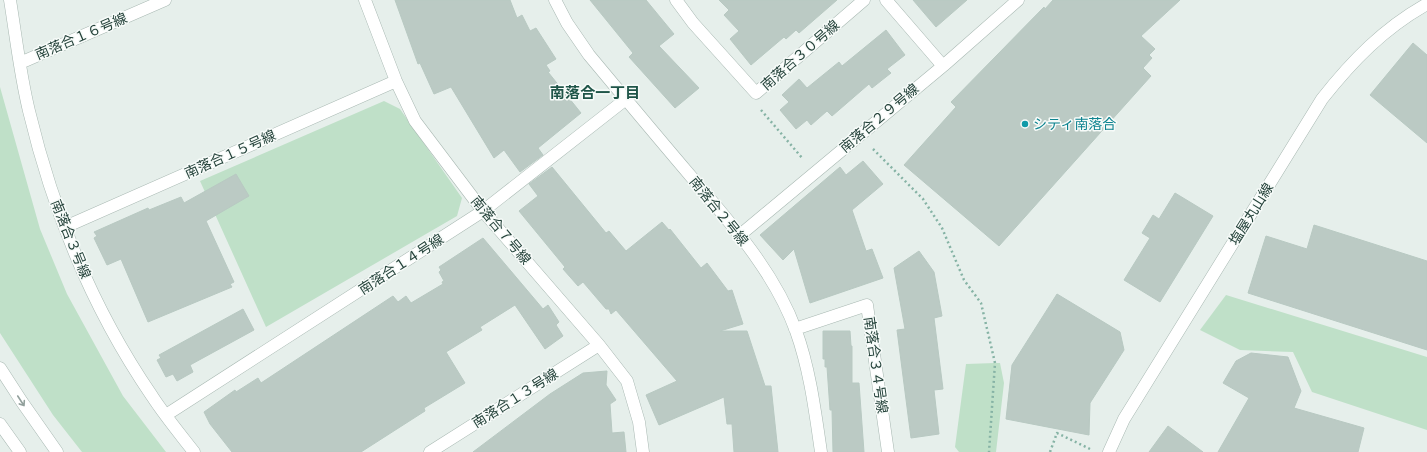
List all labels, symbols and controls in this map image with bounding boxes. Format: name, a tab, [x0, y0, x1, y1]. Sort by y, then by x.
street label: 南落合１６号線	[32, 9, 129, 63]
street label: 南落合３０号線	[757, 16, 842, 93]
street label: 南落合２９号線	[836, 80, 922, 156]
district label: 南落合一丁目	[550, 83, 640, 101]
place label: シティ南落合	[1033, 115, 1116, 132]
marker: シティ南落合	[1020, 119, 1030, 129]
street label: 南落合１５号線	[182, 126, 278, 181]
street label: 南落合２号線	[686, 173, 752, 249]
street label: 塩屋丸山線	[1225, 180, 1276, 248]
street label: 南落合７号線	[468, 192, 535, 267]
street label: 南落合３号線	[48, 197, 95, 281]
street label: 南落合１４号線	[355, 230, 446, 297]
street label: 南落合３４号線	[861, 315, 892, 415]
street label: 南落合１３号線	[469, 364, 561, 431]
one-way arrow	[17, 395, 25, 406]

